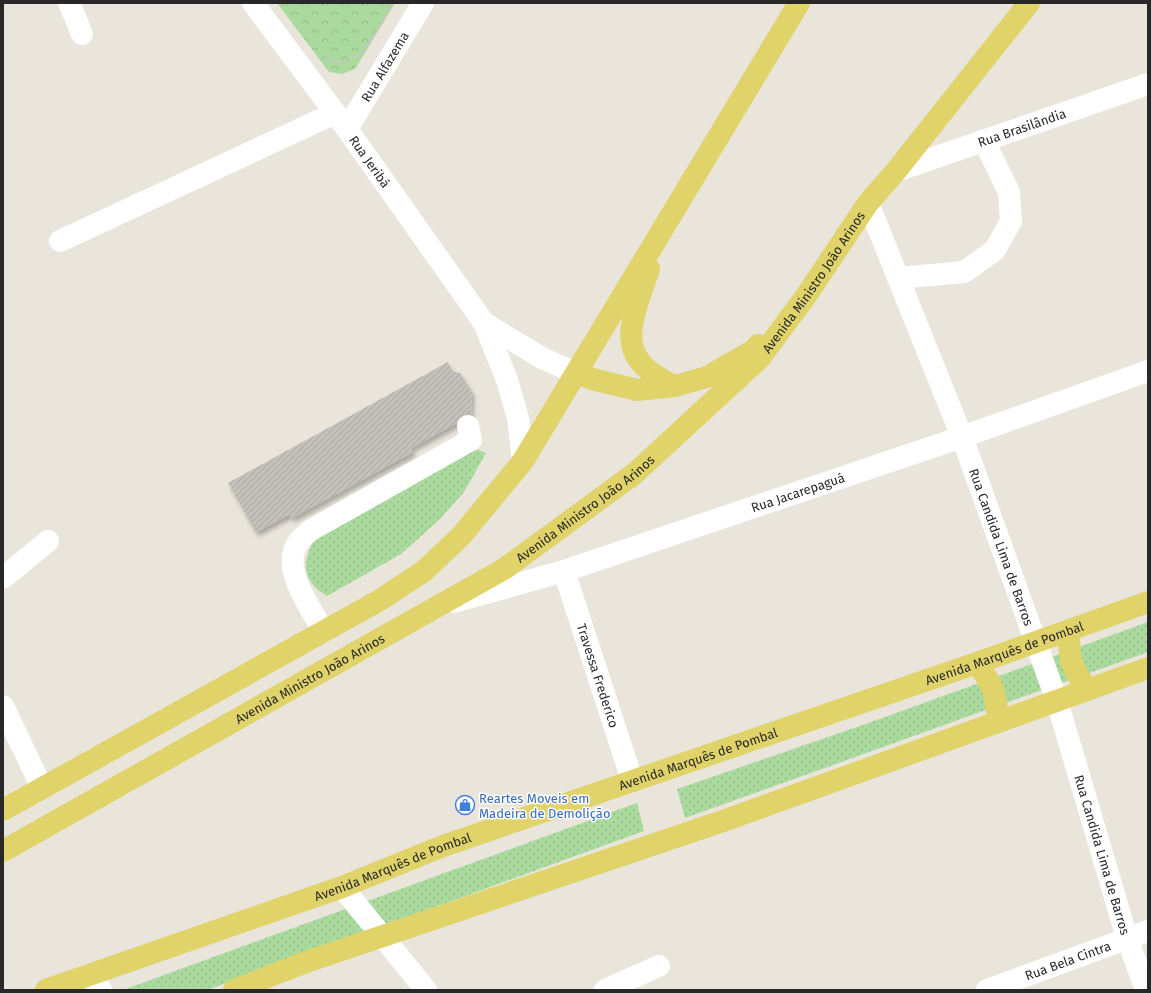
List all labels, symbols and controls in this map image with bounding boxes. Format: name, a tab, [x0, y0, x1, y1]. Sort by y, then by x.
street label: Rua Alfazema	[358, 29, 412, 104]
street label: Rua Brasilândia	[976, 105, 1068, 150]
street label: Rua Jeribá	[346, 133, 394, 191]
street label: Avenida Ministro João Arinos	[759, 209, 868, 356]
street label: Avenida Ministro João Arinos	[513, 452, 657, 565]
street label: Rua Candida Lima de Barros	[966, 466, 1037, 628]
street label: Rua Jacarepaguá	[749, 470, 847, 515]
street label: Avenida Marquês de Pombal	[923, 618, 1086, 688]
street label: Travessa Frederico	[574, 622, 622, 730]
street label: Avenida Ministro João Arinos	[232, 630, 387, 726]
street label: Avenida Marquês de Pombal	[617, 724, 780, 793]
street label: Rua Candida Lima de Barros	[1072, 773, 1133, 936]
place label: Reartes Moveis em Madeira de Demolição	[479, 791, 611, 821]
shop icon: Reartes Moveis em Madeira de Demolição	[454, 794, 476, 816]
street label: Avenida Marquês de Pombal	[312, 829, 473, 904]
street label: Rua Bela Cintra	[1023, 938, 1113, 983]

